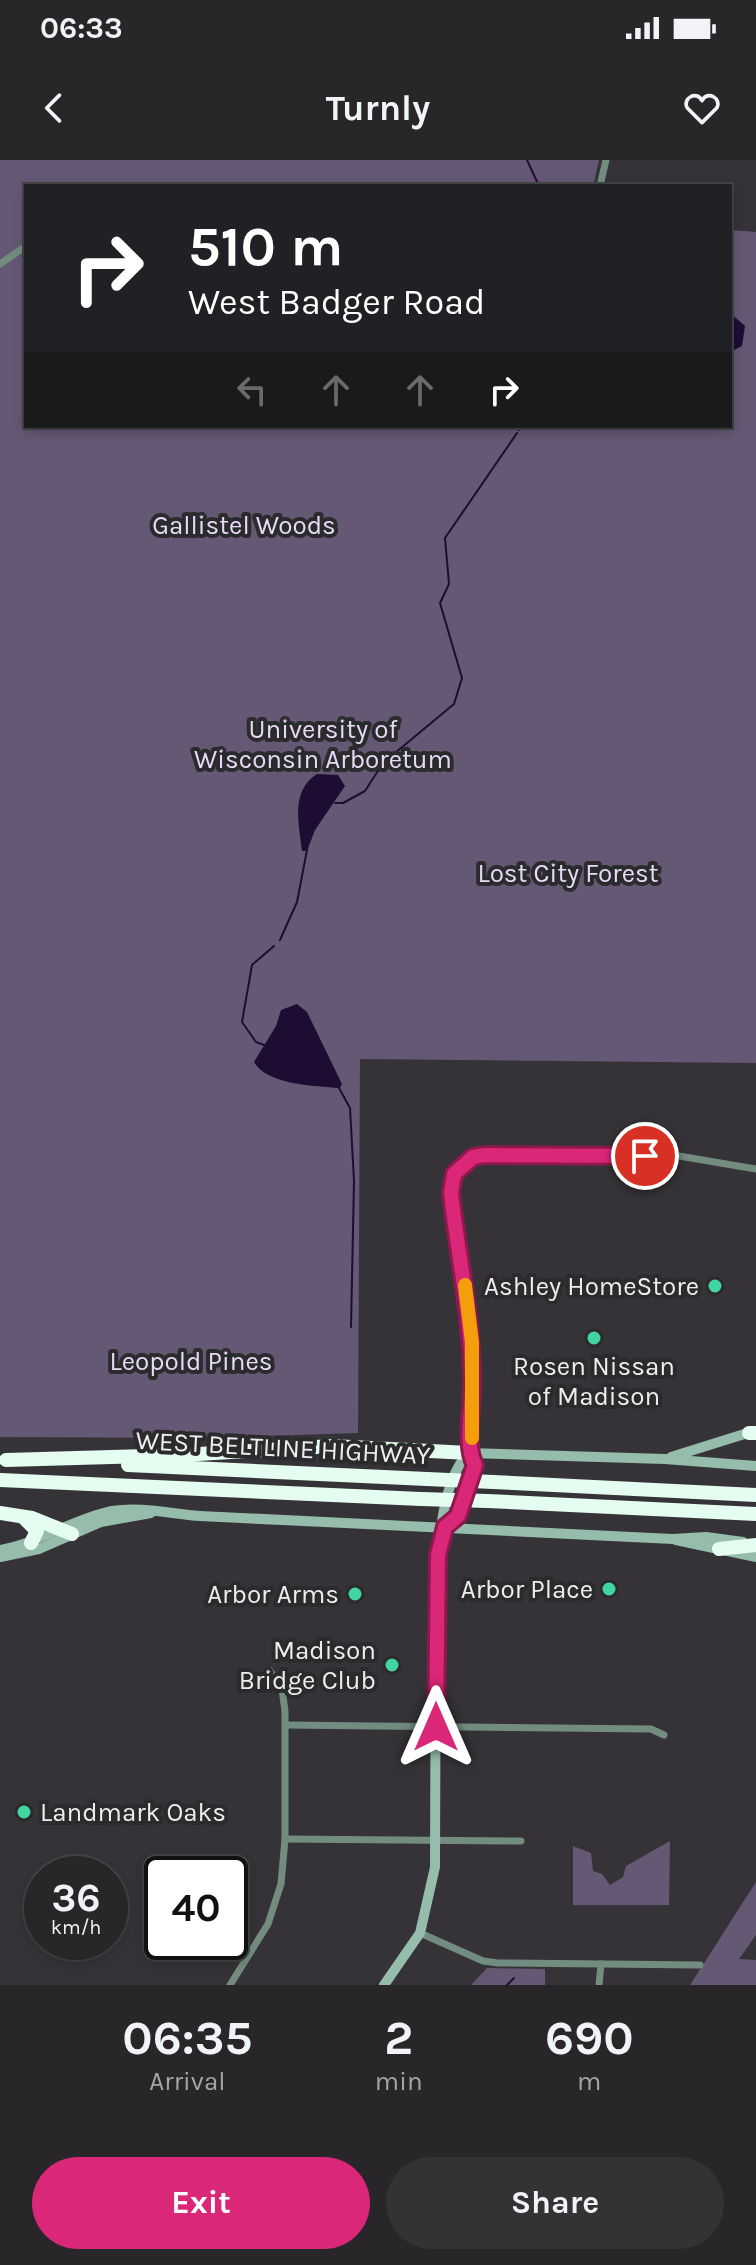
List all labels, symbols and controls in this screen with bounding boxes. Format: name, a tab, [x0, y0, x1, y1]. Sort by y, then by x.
text: 06:33	[40, 10, 123, 46]
icon: back	[32, 86, 76, 130]
icon: heart	[680, 86, 724, 130]
text: Turnly	[326, 87, 430, 129]
text: 510 m	[188, 214, 343, 279]
icon: right	[56, 216, 160, 320]
text: West Badger Road	[188, 281, 485, 323]
icon: left	[230, 368, 274, 412]
icon: ahead	[314, 368, 358, 412]
icon: ahead	[398, 368, 442, 412]
icon: right	[482, 368, 526, 412]
park label: Gallistel Woods	[152, 510, 336, 541]
park label: University of Wisconsin Arboretum	[194, 714, 452, 775]
park label: Lost City Forest	[477, 858, 659, 889]
pin	[611, 1122, 679, 1190]
icon: arrive	[623, 1134, 667, 1178]
place label: Ashley HomeStore	[484, 1271, 699, 1302]
marker: Ashley HomeStore	[706, 1277, 724, 1295]
marker: Rosen Nissan of Madison	[585, 1329, 603, 1347]
park label: Leopold Pines	[110, 1346, 272, 1377]
place label: Rosen Nissan of Madison	[513, 1351, 675, 1412]
street label: WEST BELTLINE HIGHWAY	[135, 1425, 432, 1471]
place label: Arbor Place	[461, 1574, 593, 1605]
place label: Arbor Arms	[207, 1579, 339, 1610]
marker: Arbor Place	[600, 1580, 618, 1598]
marker: Arbor Arms	[346, 1585, 364, 1603]
place label: Madison Bridge Club	[239, 1635, 376, 1696]
marker: Madison Bridge Club	[383, 1656, 401, 1674]
position arrow	[394, 1685, 478, 1769]
place label: Landmark Oaks	[40, 1797, 226, 1828]
marker: Landmark Oaks	[15, 1803, 33, 1821]
speed limit sign: 40	[144, 1856, 248, 1960]
text: 36	[51, 1874, 101, 1921]
text: km/h	[51, 1916, 101, 1939]
text: 06:35	[122, 2010, 253, 2066]
text: 2	[384, 2010, 413, 2066]
text: 690	[545, 2010, 634, 2066]
text: Arrival	[149, 2066, 225, 2097]
text: min	[375, 2066, 423, 2097]
text: m	[577, 2066, 601, 2097]
button: Exit	[32, 2157, 370, 2249]
button: Share	[386, 2157, 724, 2249]

